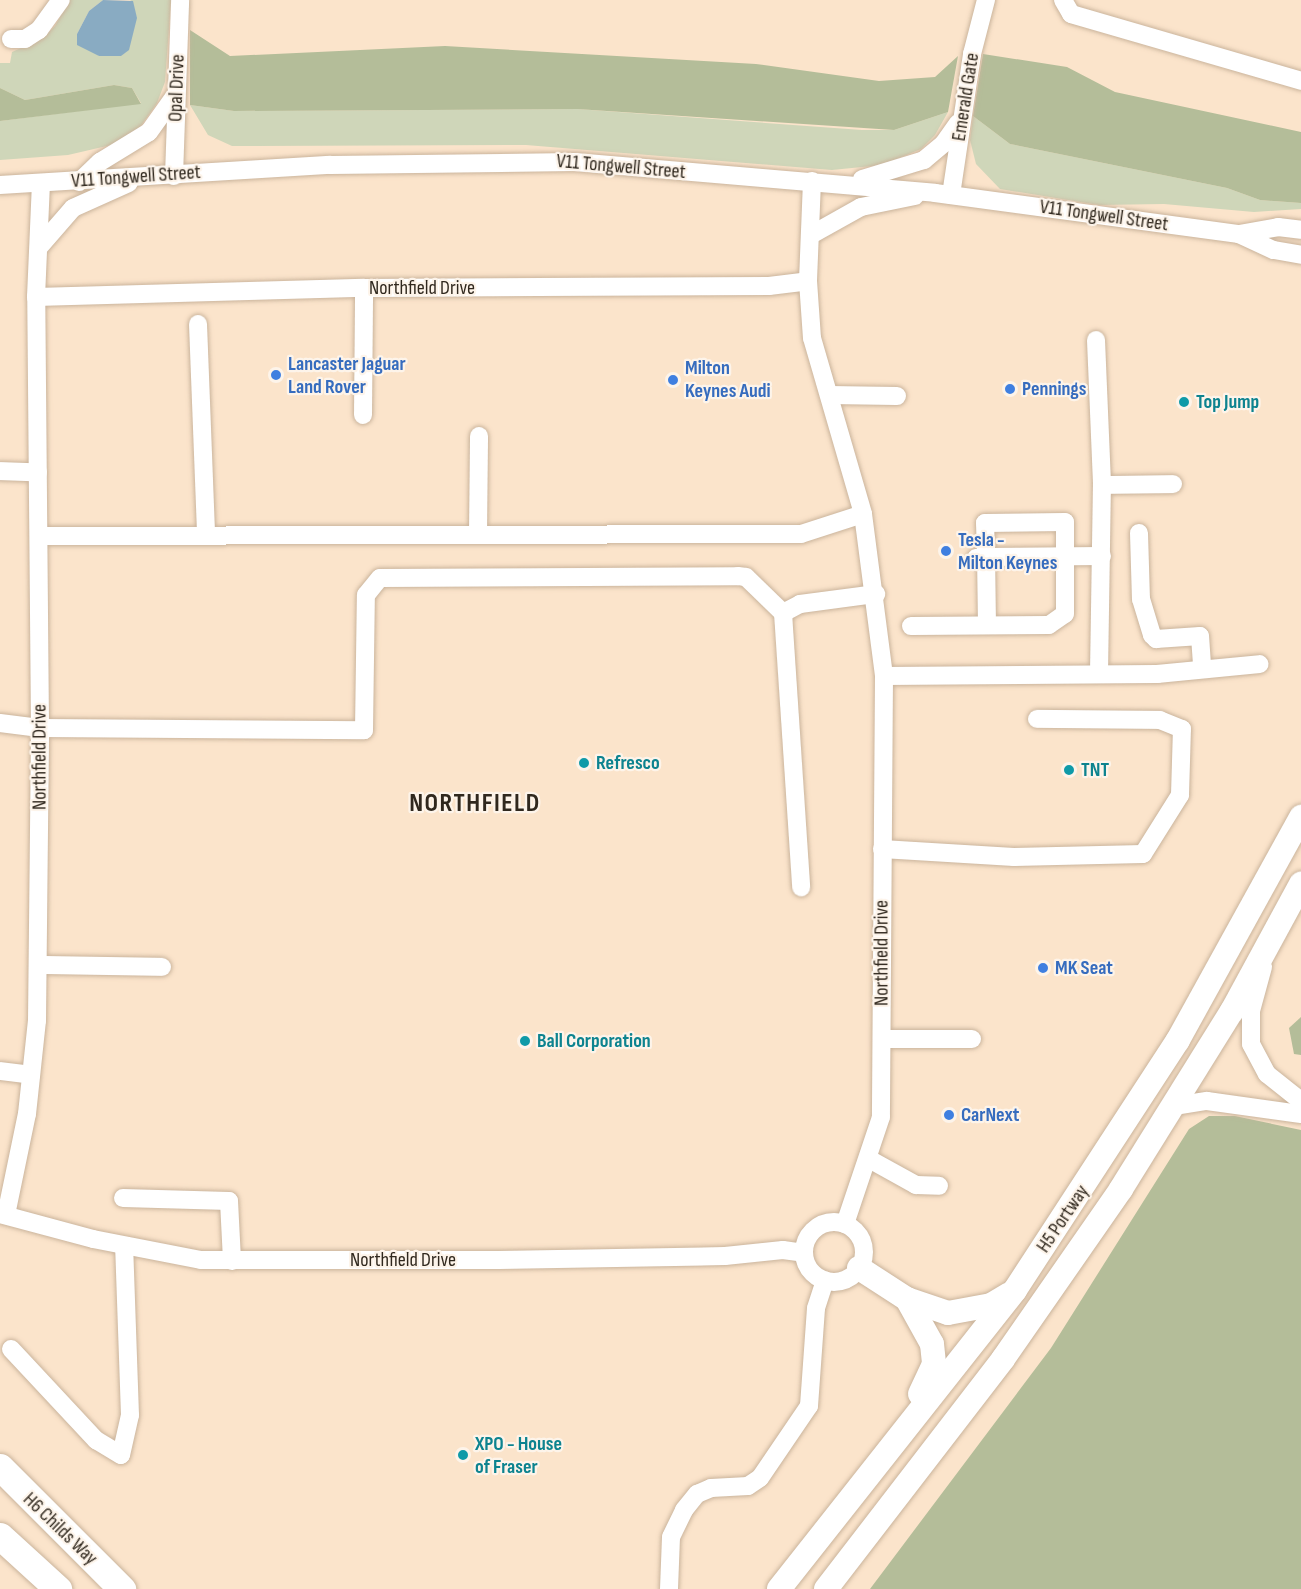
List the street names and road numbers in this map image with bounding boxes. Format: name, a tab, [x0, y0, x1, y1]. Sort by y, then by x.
street label: Emerald Gate	[947, 51, 985, 143]
street label: Opal Drive	[164, 54, 190, 122]
street label: V11 Tongwell Street	[555, 149, 687, 185]
street label: V11 Tongwell Street	[70, 161, 202, 193]
street label: V11 Tongwell Street	[1038, 195, 1170, 237]
street label: Northfield Drive	[369, 276, 475, 300]
street label: Northfield Drive	[28, 704, 52, 810]
street label: Northfield Drive	[870, 900, 894, 1006]
street label: H5 Portway	[1032, 1181, 1094, 1257]
street label: Northfield Drive	[350, 1248, 456, 1272]
street label: H6 Childs Way	[18, 1488, 102, 1570]

